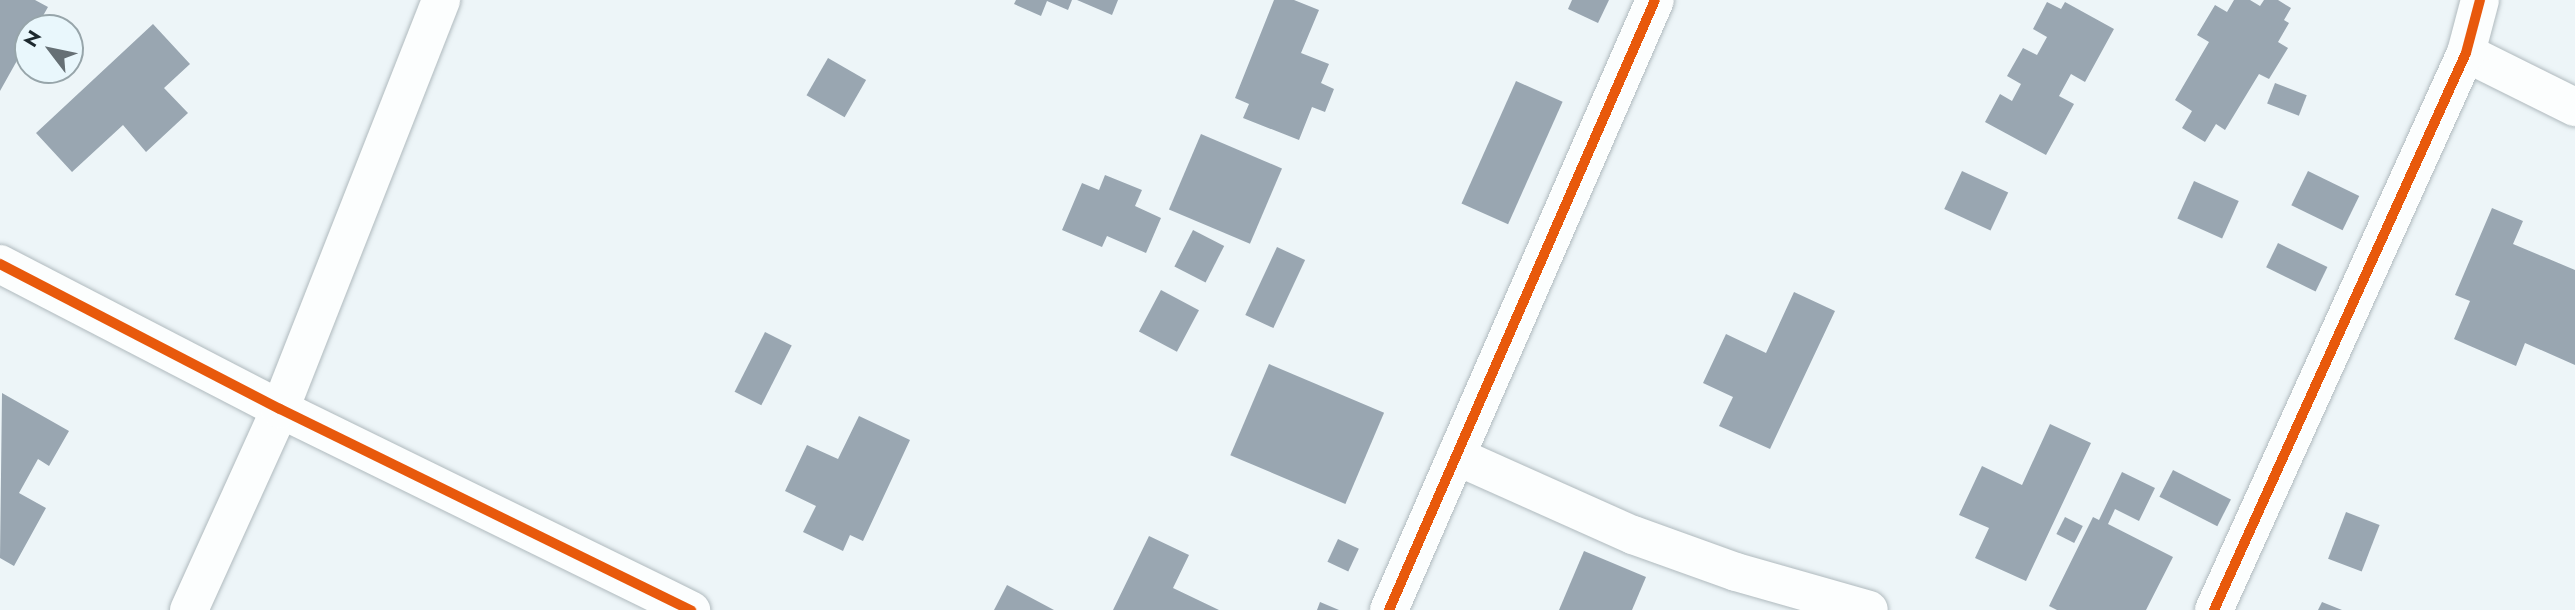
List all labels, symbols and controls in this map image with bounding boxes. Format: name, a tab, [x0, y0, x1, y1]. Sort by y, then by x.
north arrow	[14, 14, 84, 84]
text: N	[17, 25, 48, 52]

